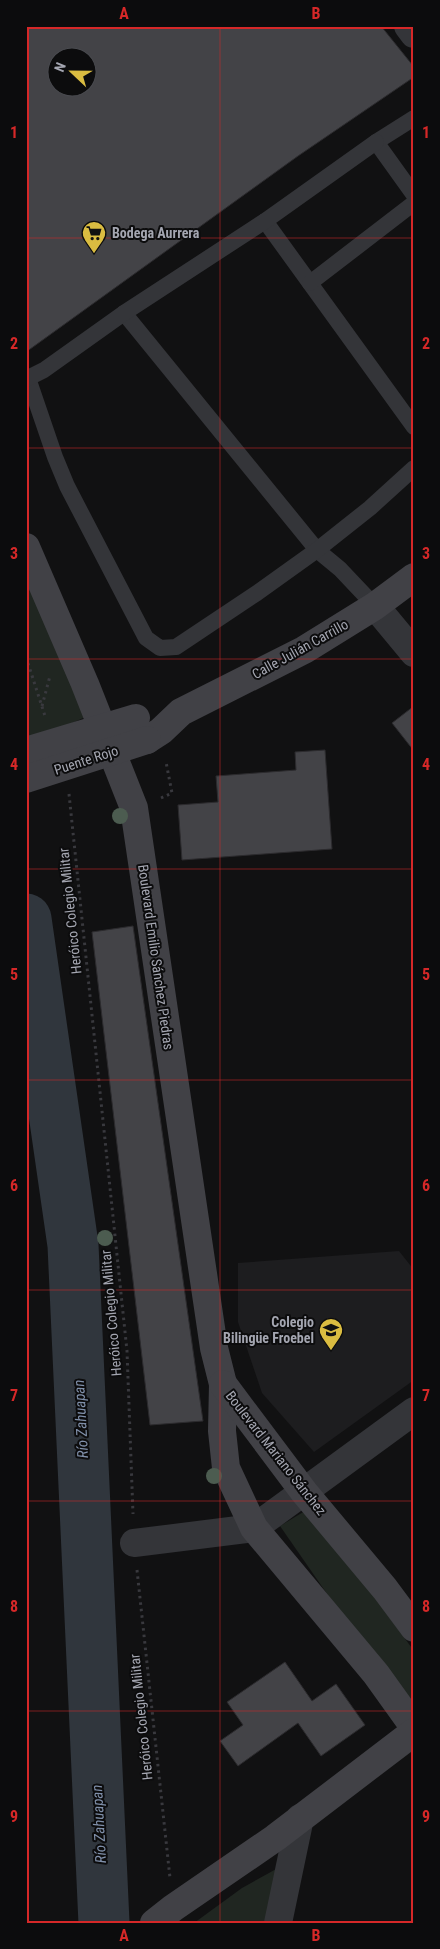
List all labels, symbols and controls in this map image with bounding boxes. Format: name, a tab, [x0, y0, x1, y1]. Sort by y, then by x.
text: A	[119, 4, 129, 23]
text: B	[312, 4, 321, 23]
north arrow	[48, 48, 98, 98]
text: N	[51, 60, 69, 74]
text: 1	[10, 123, 18, 142]
text: 1	[422, 123, 430, 142]
supermarket icon: Bodega Aurrera	[81, 220, 107, 254]
place label: Bodega Aurrera	[112, 225, 200, 241]
text: 2	[10, 334, 18, 353]
text: 2	[422, 334, 430, 353]
text: 3	[10, 544, 18, 563]
text: 3	[422, 544, 430, 563]
street label: Calle Julián Carrillo	[249, 616, 351, 682]
street label: Puente Rojo	[52, 742, 120, 778]
text: 4	[10, 755, 18, 774]
text: 4	[422, 755, 430, 774]
street label: Heróico Colegio Militar	[55, 847, 85, 975]
street label: Boulevard Emilio Sánchez Piedras	[135, 863, 177, 1051]
text: 5	[10, 965, 18, 984]
text: 5	[422, 965, 430, 984]
text: 6	[10, 1176, 18, 1195]
text: 6	[422, 1176, 430, 1195]
street label: Heróico Colegio Militar	[98, 1249, 124, 1377]
place label: Colegio Bilingüe Froebel	[223, 1314, 314, 1346]
school or university icon: Colegio Bilingüe Froebel	[318, 1317, 344, 1351]
water label: Río Zahuapan	[70, 1379, 92, 1459]
text: 7	[10, 1386, 18, 1405]
text: 7	[422, 1386, 430, 1405]
street label: Boulevard Mariano Sánchez	[223, 1388, 329, 1518]
text: 8	[10, 1597, 18, 1616]
text: 8	[422, 1597, 430, 1616]
street label: Heróico Colegio Militar	[126, 1653, 156, 1781]
water label: Río Zahuapan	[88, 1784, 110, 1864]
text: 9	[10, 1807, 18, 1826]
text: 9	[422, 1807, 430, 1826]
text: A	[119, 1926, 129, 1945]
text: B	[312, 1926, 321, 1945]

